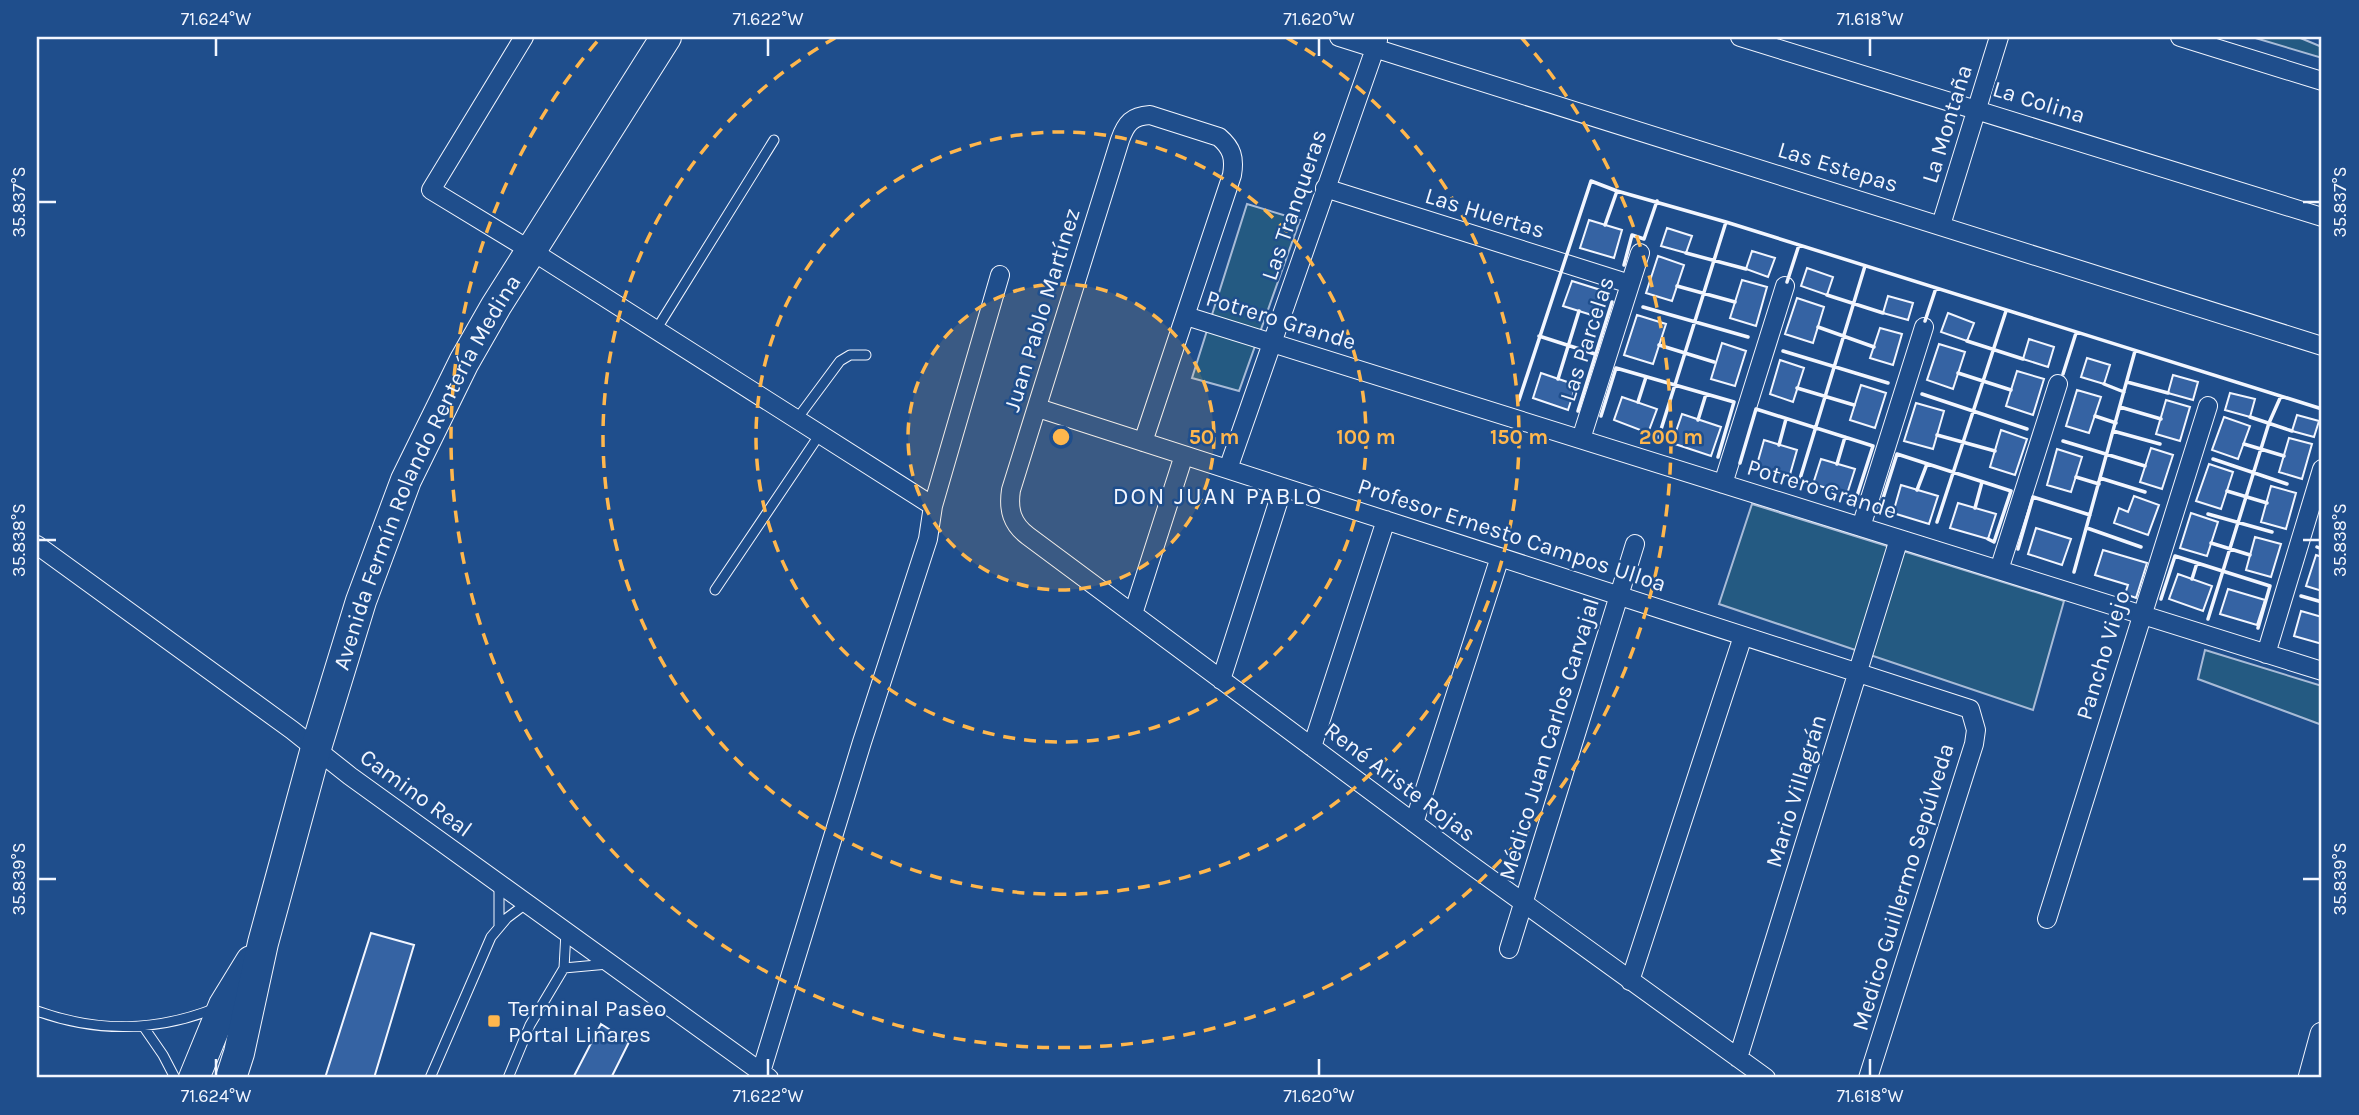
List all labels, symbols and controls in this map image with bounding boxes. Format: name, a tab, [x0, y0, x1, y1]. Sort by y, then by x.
text: 71.624°W	[181, 8, 251, 30]
text: 71.622°W	[732, 8, 804, 30]
text: 71.620°W	[1283, 8, 1355, 30]
text: 71.618°W	[1836, 8, 1904, 30]
street label: La Montaña	[1916, 61, 1978, 187]
street label: La Colina	[1989, 75, 2089, 129]
street label: Las Tranqueras	[1256, 126, 1332, 284]
street label: Las Estepas	[1774, 136, 1902, 198]
text: 35.837°S	[8, 166, 30, 238]
text: 35.837°S	[2329, 166, 2351, 238]
street label: Las Huertas	[1422, 182, 1548, 244]
street label: Juan Pablo Martínez	[998, 205, 1086, 415]
street label: Avenida Fermín Rolando Rentería Medina	[327, 269, 526, 673]
street label: Las Parcelas	[1554, 273, 1620, 405]
street label: Potrero Grande	[1203, 284, 1359, 356]
centre of rings	[1049, 425, 1073, 449]
text: 50 m	[1189, 425, 1239, 449]
text: 100 m	[1336, 425, 1396, 449]
text: 150 m	[1490, 425, 1548, 449]
text: 200 m	[1639, 425, 1703, 449]
street label: Potrero Grande	[1744, 453, 1900, 525]
street label: Profesor Ernesto Campos Ulloa	[1355, 472, 1669, 598]
district label: DON JUAN PABLO	[1113, 482, 1323, 510]
text: 35.838°S	[8, 503, 30, 577]
text: 35.838°S	[2329, 503, 2351, 577]
street label: Pancho Viejo	[2070, 587, 2136, 723]
street label: Médico Juan Carlos Carvajal	[1493, 594, 1605, 884]
street label: Mario Villagrán	[1760, 711, 1832, 871]
street label: René Ariste Rojas	[1319, 716, 1481, 848]
street label: Medico Guillermo Sepúlveda	[1846, 740, 1960, 1034]
street label: Camino Real	[355, 743, 477, 843]
text: 35.839°S	[8, 842, 30, 916]
text: 35.839°S	[2329, 842, 2351, 916]
place label: Terminal Paseo Portal Linares	[508, 995, 667, 1048]
marker: Terminal Paseo Portal Linares	[486, 1013, 502, 1029]
text: 71.624°W	[181, 1085, 251, 1107]
text: 71.622°W	[732, 1085, 804, 1107]
text: 71.620°W	[1283, 1085, 1355, 1107]
text: 71.618°W	[1836, 1085, 1904, 1107]

